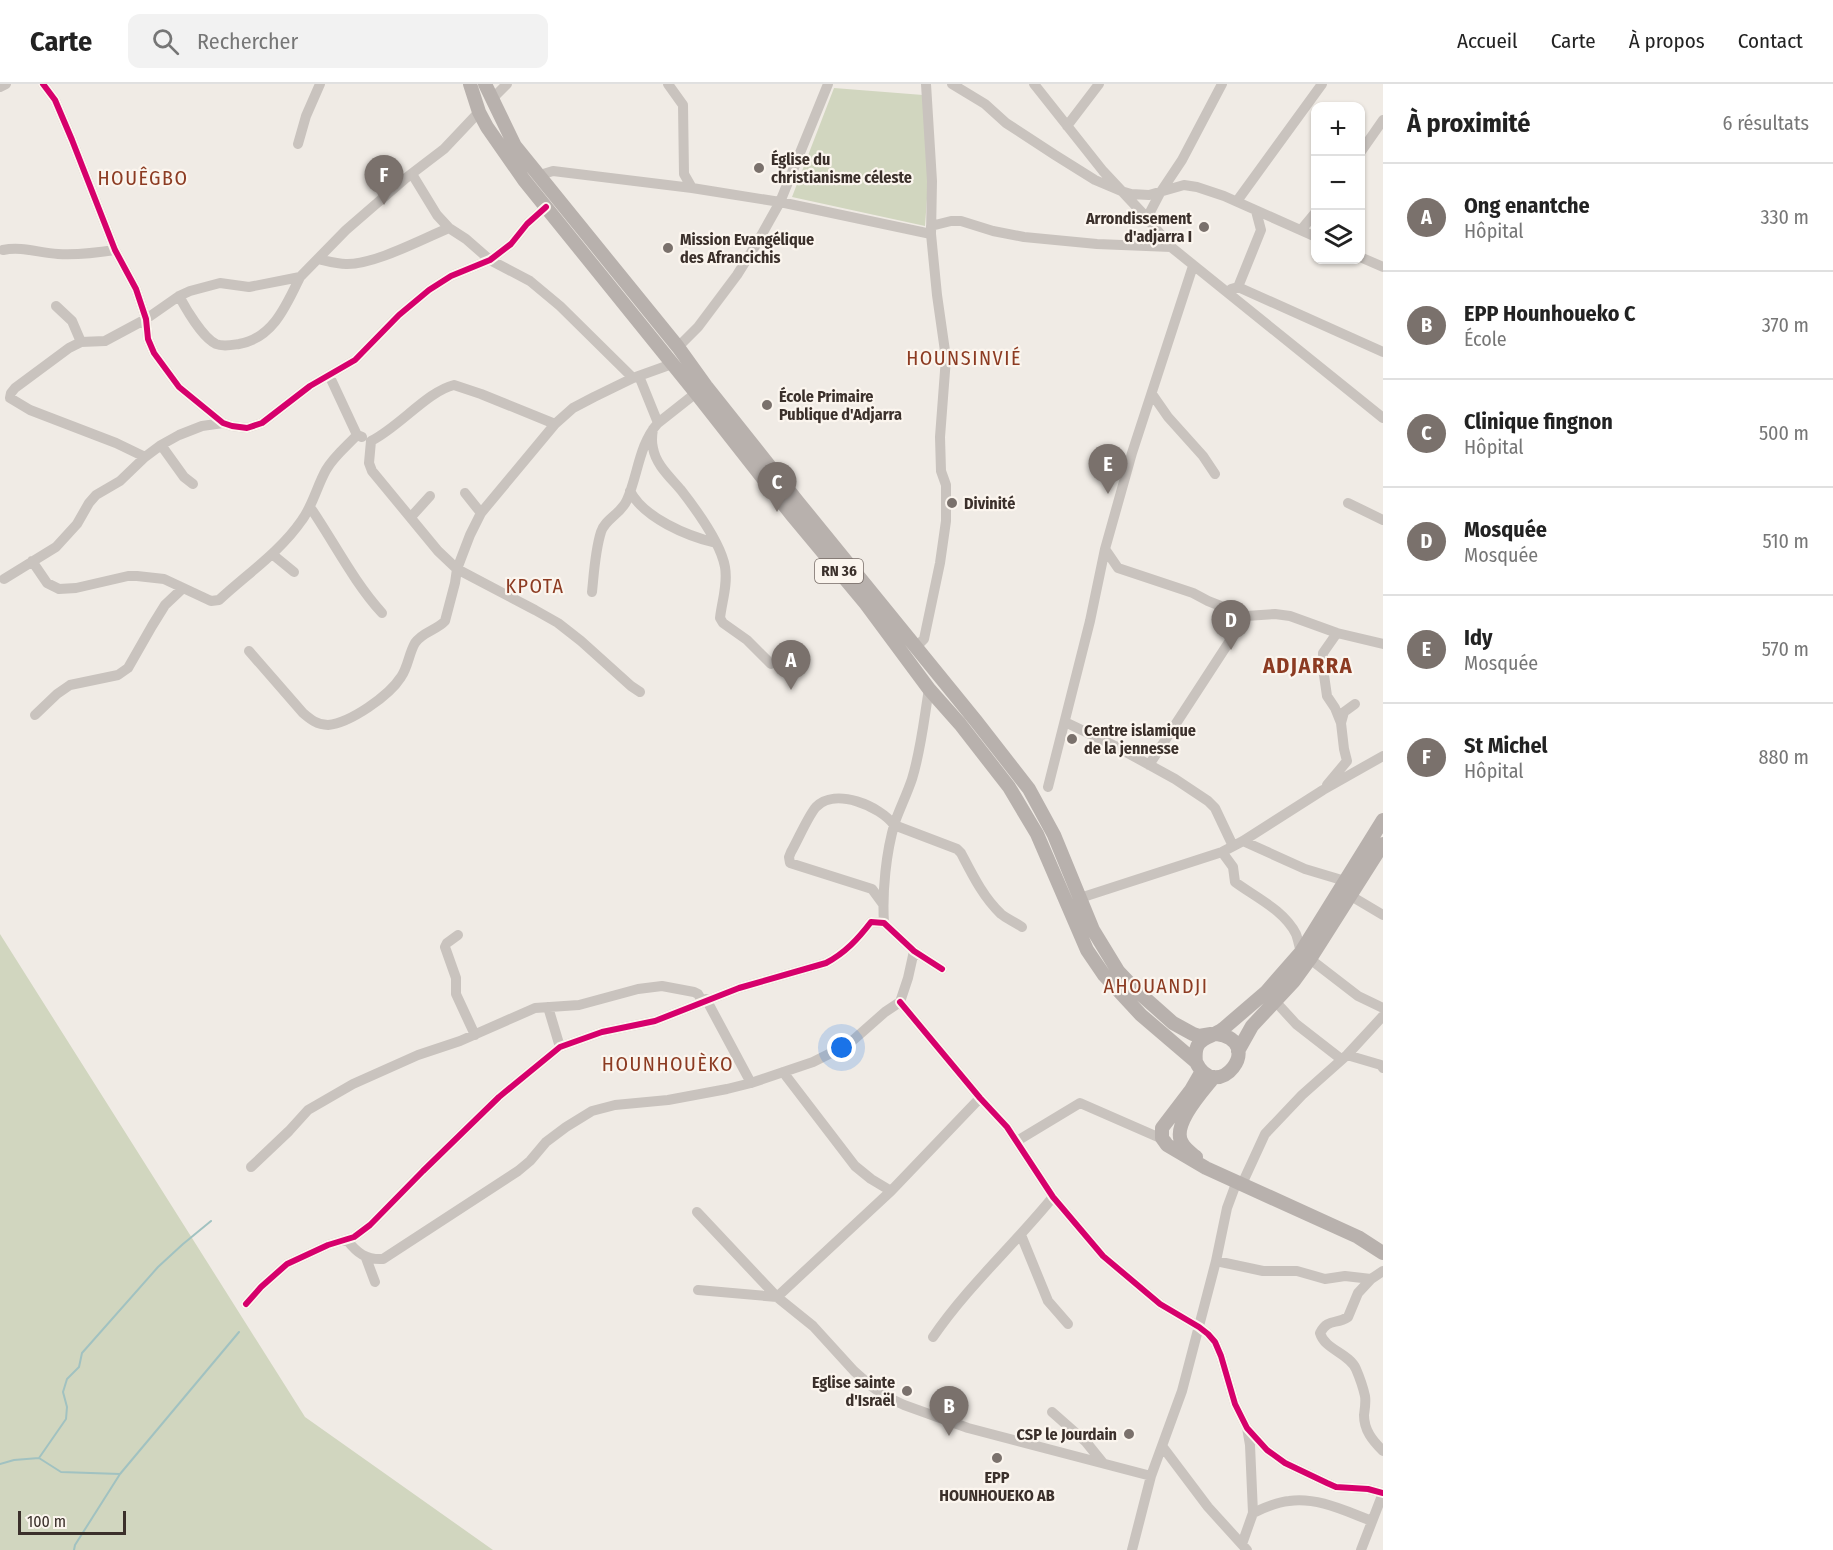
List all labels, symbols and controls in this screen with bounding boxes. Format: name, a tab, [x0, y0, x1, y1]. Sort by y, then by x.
search box	[128, 14, 548, 68]
text: Carte	[30, 25, 92, 58]
icon: search	[149, 25, 182, 58]
text: Rechercher	[197, 28, 298, 55]
text: Accueil	[1457, 28, 1518, 54]
text: Carte	[1551, 28, 1596, 54]
text: À propos	[1629, 28, 1705, 54]
text: Contact	[1738, 28, 1803, 54]
map controls	[1311, 102, 1365, 264]
button: +	[1311, 102, 1365, 156]
text: À proximité	[1407, 108, 1530, 139]
text: 6 résultats	[1723, 111, 1809, 135]
place label: Église du christianisme céleste	[771, 149, 912, 187]
pin: F	[364, 156, 404, 205]
button: −	[1311, 156, 1365, 210]
marker: Église du christianisme céleste	[752, 161, 766, 175]
district label: HOUÊGBO	[97, 166, 189, 190]
text: Ong enantche	[1464, 192, 1590, 219]
text: A	[1421, 205, 1432, 229]
text: 330 m	[1760, 205, 1809, 229]
place label: Arrondissement d'adjarra I	[1085, 209, 1192, 246]
button: layers	[1311, 210, 1365, 264]
text: Hôpital	[1464, 219, 1524, 243]
marker: Arrondissement d'adjarra I	[1197, 220, 1211, 234]
place label: Mission Evangélique des Afrancichis	[680, 230, 814, 267]
marker: Mission Evangélique des Afrancichis	[661, 241, 675, 255]
text: EPP Hounhoueko C	[1464, 300, 1636, 327]
text: B	[1421, 313, 1432, 337]
text: 370 m	[1762, 313, 1809, 337]
text: École	[1464, 327, 1507, 351]
district label: HOUNSINVIÉ	[906, 346, 1022, 370]
place label: École Primaire Publique d'Adjarra	[779, 386, 902, 424]
marker: École Primaire Publique d'Adjarra	[760, 398, 774, 412]
text: Clinique fingnon	[1464, 408, 1613, 435]
text: C	[1421, 421, 1432, 445]
text: 500 m	[1759, 421, 1809, 445]
text: Hôpital	[1464, 435, 1524, 459]
pin: E	[1088, 444, 1128, 494]
pin: C	[758, 462, 796, 512]
place label: Divinité	[964, 494, 1015, 513]
marker: Divinité	[945, 496, 959, 510]
text: Mosquée	[1464, 516, 1547, 543]
text: D	[1421, 529, 1432, 553]
text: 510 m	[1763, 529, 1809, 553]
text: Mosquée	[1464, 543, 1538, 567]
road number: RN 36	[815, 559, 863, 583]
district label: KPOTA	[505, 574, 565, 598]
pin: D	[1212, 600, 1250, 650]
text: Idy	[1464, 624, 1492, 651]
text: E	[1422, 637, 1431, 661]
text: 570 m	[1762, 637, 1809, 661]
pin: A	[772, 640, 810, 690]
text: Mosquée	[1464, 651, 1538, 675]
district label: ADJARRA	[1262, 652, 1353, 679]
place label: Centre islamique de la jennesse	[1084, 721, 1196, 758]
marker: Centre islamique de la jennesse	[1065, 732, 1079, 746]
text: St Michel	[1464, 732, 1548, 759]
text: F	[1422, 745, 1431, 769]
text: 880 m	[1759, 745, 1809, 769]
text: Hôpital	[1464, 759, 1524, 783]
district label: AHOUANDJI	[1103, 974, 1209, 998]
your location	[827, 1033, 856, 1062]
district label: HOUNHOUÈKO	[602, 1052, 734, 1076]
place label: Eglise sainte d'Israël	[812, 1373, 896, 1410]
marker: Eglise sainte d'Israël	[900, 1384, 914, 1398]
pin: B	[930, 1386, 968, 1436]
place label: CSP le Jourdain	[1017, 1425, 1117, 1444]
marker: CSP le Jourdain	[1122, 1427, 1136, 1441]
marker: EPP HOUNHOUEKO AB	[990, 1451, 1004, 1465]
place label: EPP HOUNHOUEKO AB	[939, 1468, 1055, 1505]
scale bar	[18, 1508, 126, 1536]
text: 100 m	[27, 1512, 66, 1531]

